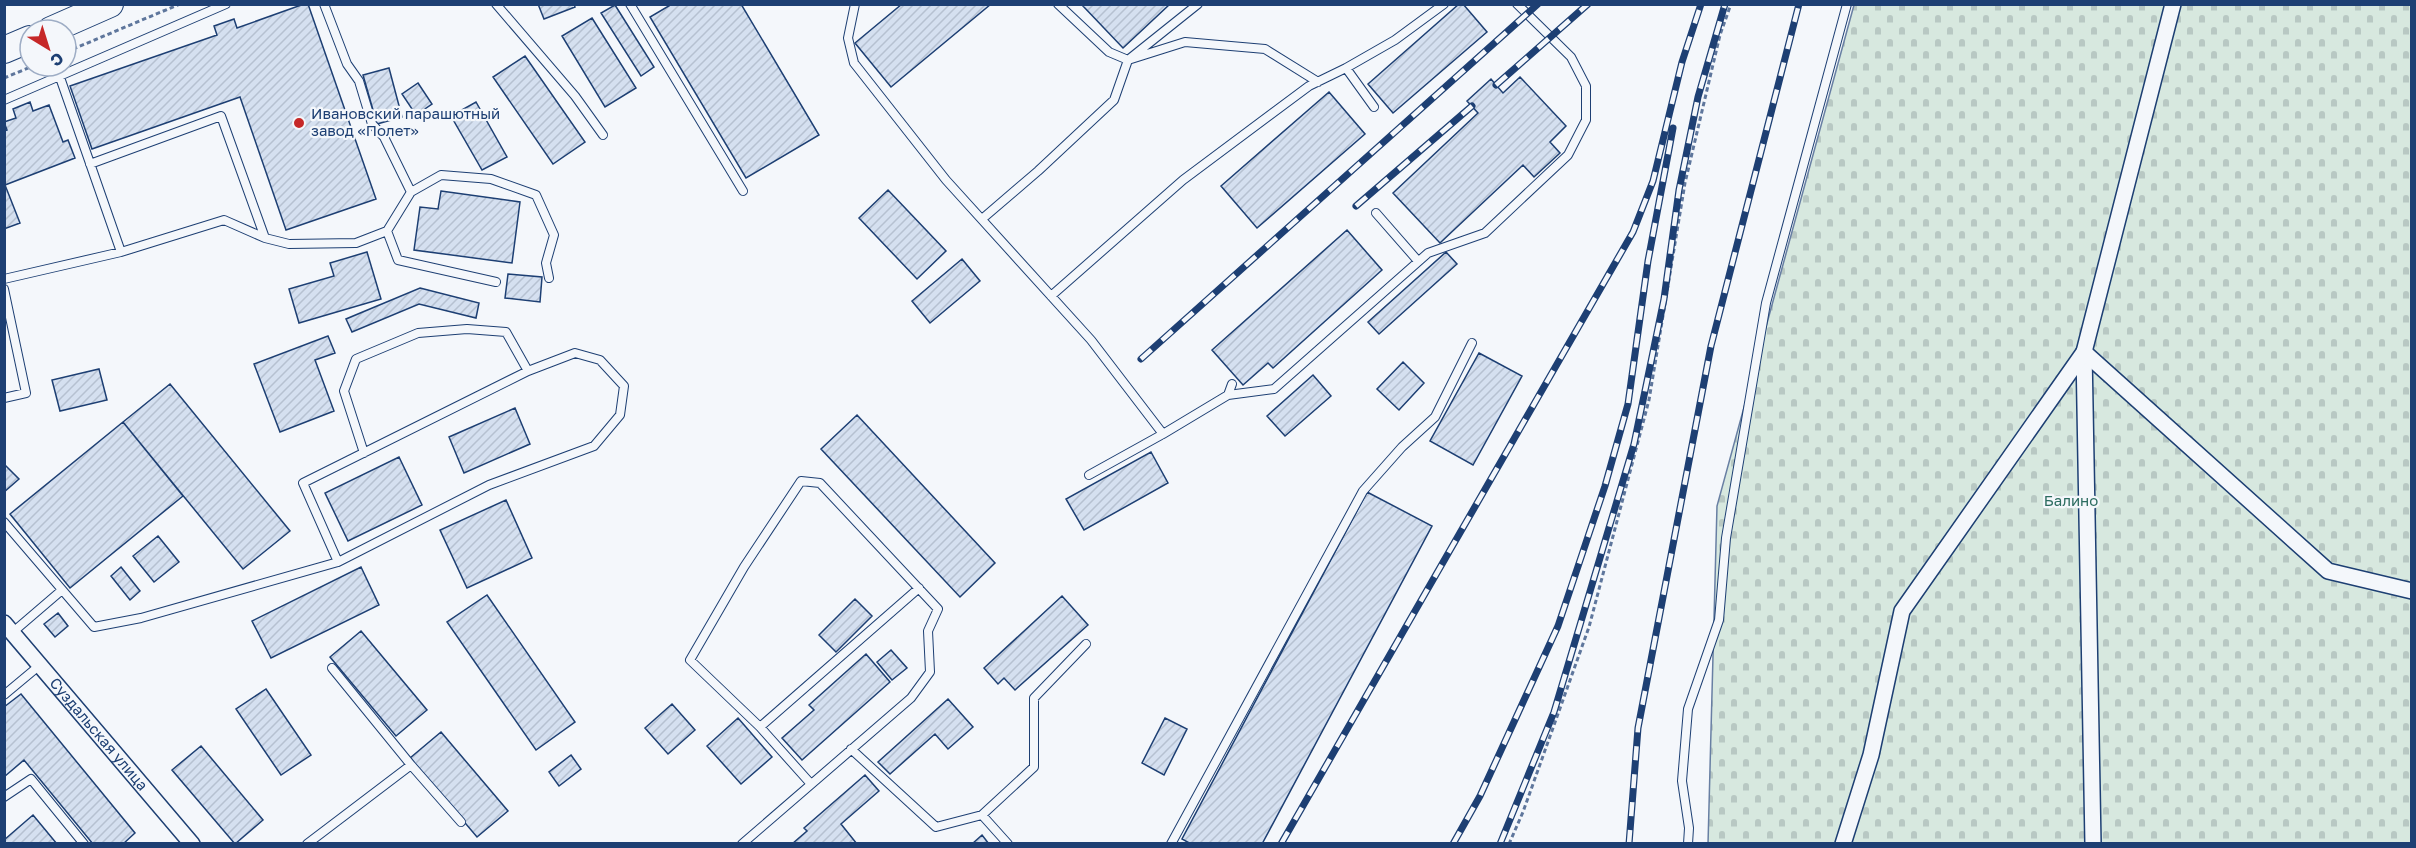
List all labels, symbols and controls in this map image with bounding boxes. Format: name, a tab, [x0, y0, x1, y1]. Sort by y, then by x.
north arrow	[18, 18, 78, 78]
text: С	[47, 48, 68, 71]
place label: Ивановский парашютный завод «Полет»	[311, 104, 500, 139]
marker: Ивановский парашютный завод «Полет»	[292, 116, 306, 130]
park label: Балино	[2044, 491, 2098, 509]
street label: Суздальская улица	[46, 674, 152, 794]

